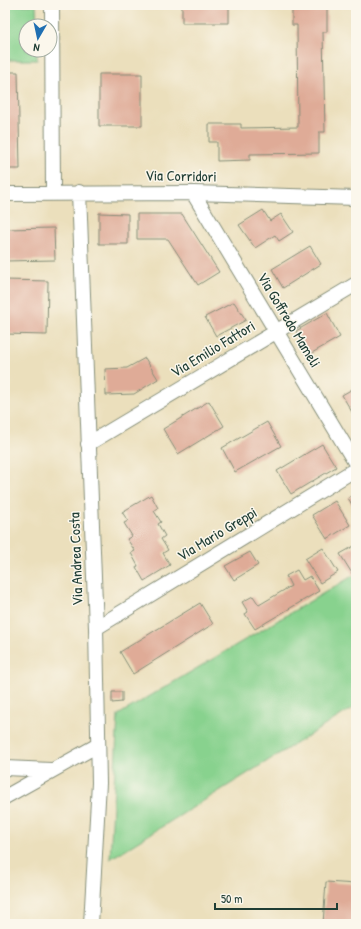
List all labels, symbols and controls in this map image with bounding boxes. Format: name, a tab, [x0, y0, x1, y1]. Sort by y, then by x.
north arrow	[18, 18, 58, 58]
text: N	[32, 40, 40, 55]
street label: Via Corridori	[145, 164, 217, 187]
street label: Via Goffredo Mameli	[253, 268, 326, 371]
street label: Via Emilio Fattori	[167, 315, 259, 382]
street label: Via Mario Greppi	[173, 501, 261, 566]
street label: Via Andrea Costa	[63, 512, 88, 606]
scale bar	[215, 885, 337, 911]
text: 50 m	[221, 890, 242, 907]

